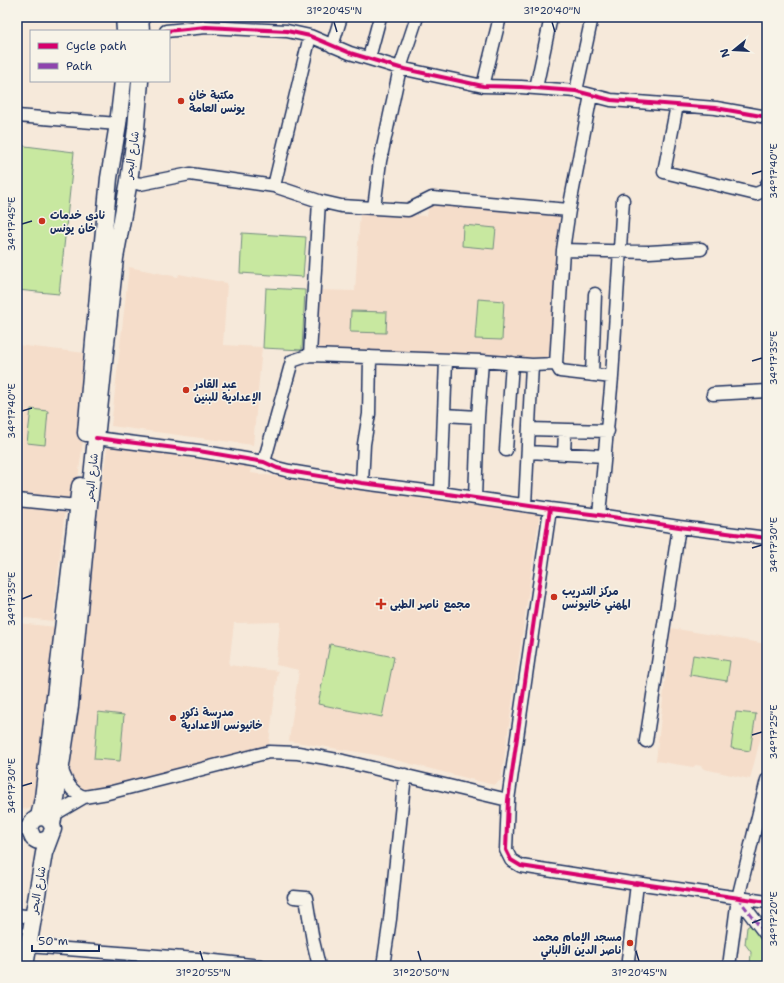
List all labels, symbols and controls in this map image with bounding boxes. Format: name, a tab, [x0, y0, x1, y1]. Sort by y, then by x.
text: 31°20'45"N	[306, 4, 362, 17]
text: 31°20'40"N	[523, 4, 581, 17]
legend	[30, 30, 170, 82]
north arrow	[714, 30, 754, 70]
text: Cycle path	[66, 38, 127, 54]
text: N	[716, 46, 733, 59]
text: Path	[66, 58, 92, 74]
place label: مكتبة خان يونس العامة	[189, 88, 245, 116]
marker: مكتبة خان يونس العامة	[176, 96, 186, 106]
street label: شارع البحر	[121, 130, 144, 181]
text: 34°17'40"E	[767, 143, 780, 199]
text: 34°17'45"E	[5, 197, 18, 251]
place label: نادى خدمات خان يونس	[50, 208, 106, 236]
marker: نادى خدمات خان يونس	[37, 216, 47, 226]
text: 34°17'35"E	[767, 331, 780, 385]
place label: عبد القادر الإعدادية للبنين	[193, 377, 261, 405]
text: 34°17'40"E	[5, 383, 18, 439]
marker: عبد القادر الإعدادية للبنين	[181, 385, 191, 395]
street label: شارع البحر	[82, 452, 103, 503]
text: 34°17'30"E	[767, 517, 780, 573]
text: 34°17'35"E	[5, 572, 18, 626]
place label: مركز التدريب المهني خانيونس	[562, 584, 631, 614]
marker: مركز التدريب المهني خانيونس	[549, 592, 559, 602]
place label: مجمع ناصر الطبى	[390, 597, 470, 612]
marker: مجمع ناصر الطبى	[375, 598, 387, 610]
place label: مدرسة ذكور خانيونس الاعدادية	[180, 705, 263, 733]
text: 34°17'25"E	[767, 705, 780, 759]
marker: مدرسة ذكور خانيونس الاعدادية	[168, 713, 178, 723]
text: 34°17'30"E	[5, 758, 18, 814]
street label: شارع البحر	[26, 865, 51, 916]
text: 34°17'20"E	[767, 891, 780, 947]
scale bar	[32, 927, 99, 953]
place label: مسجد الإمام محمد ناصر الدين الألباني	[533, 930, 622, 960]
text: 50 m	[38, 933, 68, 949]
marker: مسجد الإمام محمد ناصر الدين الألباني	[625, 938, 635, 948]
text: 31°20'55"N	[175, 966, 231, 979]
text: 31°20'50"N	[393, 966, 449, 979]
text: 31°20'45"N	[611, 966, 667, 979]

